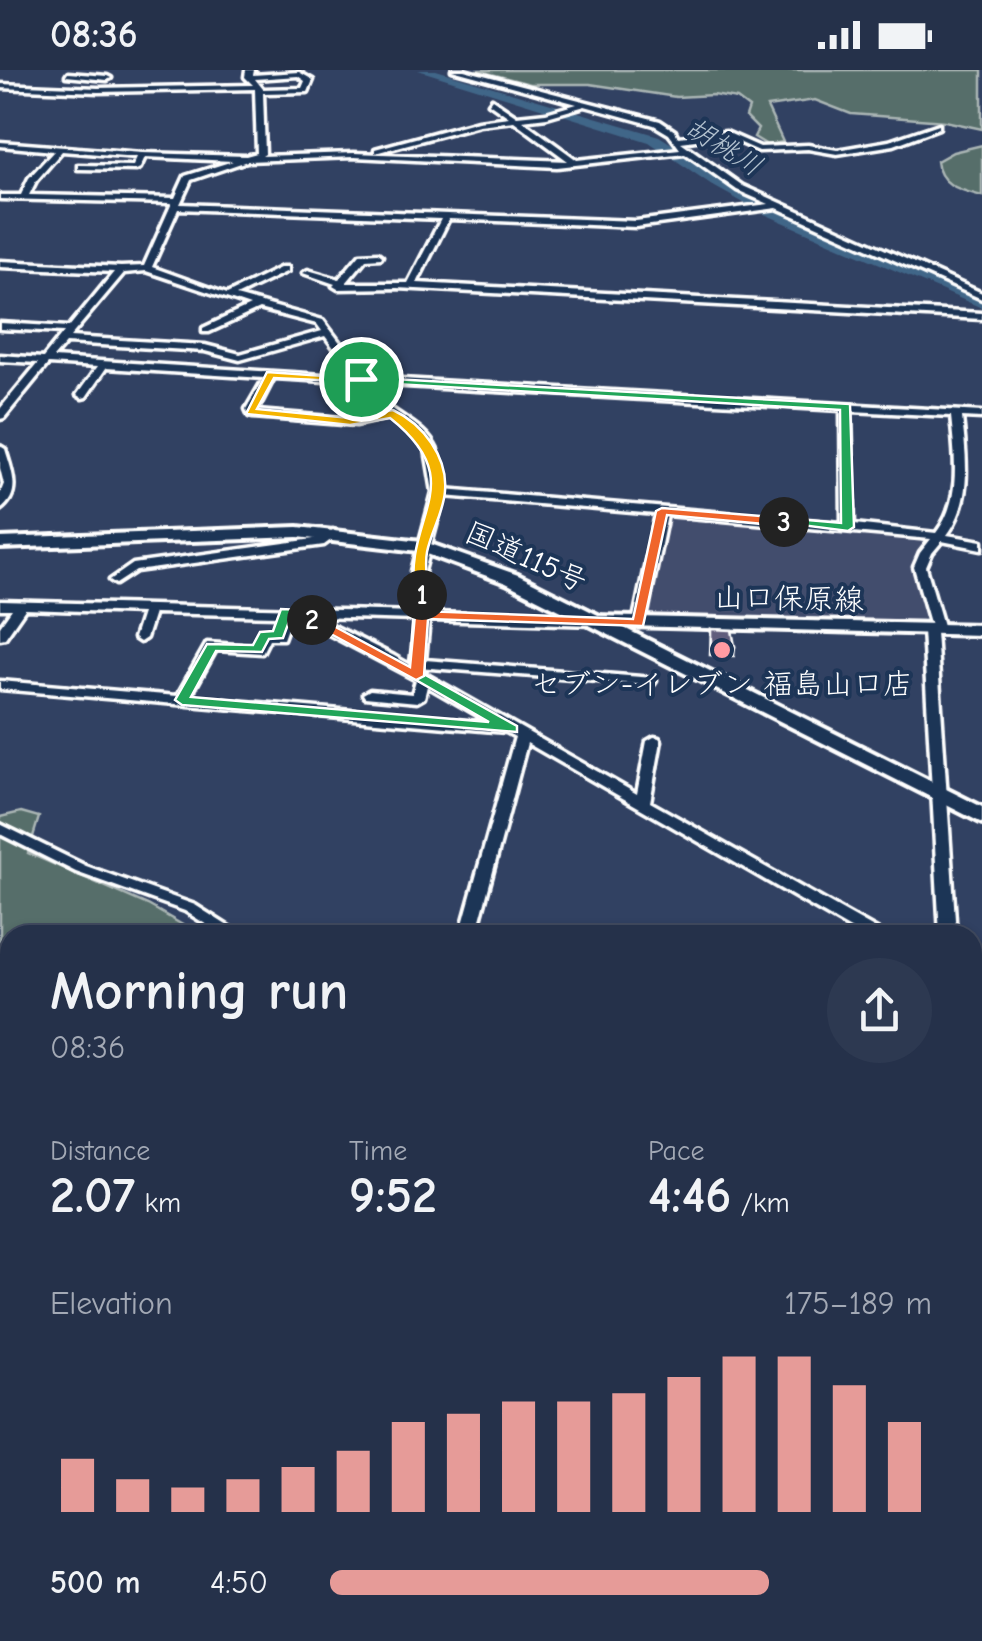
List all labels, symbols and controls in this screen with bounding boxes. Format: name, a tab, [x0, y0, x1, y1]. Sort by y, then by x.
text: 08:36	[50, 13, 138, 57]
water label: 胡桃川	[680, 111, 768, 183]
pin	[319, 337, 404, 422]
icon: arrive	[334, 352, 389, 407]
pin: 3	[759, 497, 809, 547]
text: 3	[777, 506, 791, 538]
street label: 国道115号	[459, 515, 593, 599]
pin: 1	[397, 570, 447, 620]
text: 1	[416, 579, 428, 611]
street label: 山口保原線	[714, 580, 864, 618]
pin: 2	[287, 595, 337, 645]
text: 2	[305, 604, 319, 636]
marker: セブン-イレブン 福島山口店	[711, 639, 733, 661]
place label: セブン-イレブン 福島山口店	[531, 667, 913, 702]
button: share	[827, 958, 932, 1063]
text: Morning run	[50, 959, 348, 1023]
text: 08:36	[50, 1029, 125, 1066]
text: Distance	[50, 1135, 150, 1167]
text: Time	[349, 1135, 407, 1167]
text: Pace	[648, 1135, 704, 1167]
text: 2.07	[50, 1167, 135, 1225]
text: 9:52	[349, 1167, 437, 1225]
text: 4:46	[648, 1167, 731, 1225]
text: km	[135, 1187, 181, 1219]
text: /km	[731, 1187, 790, 1219]
text: Elevation	[50, 1285, 173, 1322]
text: 175–189 m	[784, 1285, 932, 1322]
text: 500 m	[50, 1564, 140, 1601]
text: 4:50	[210, 1564, 268, 1601]

